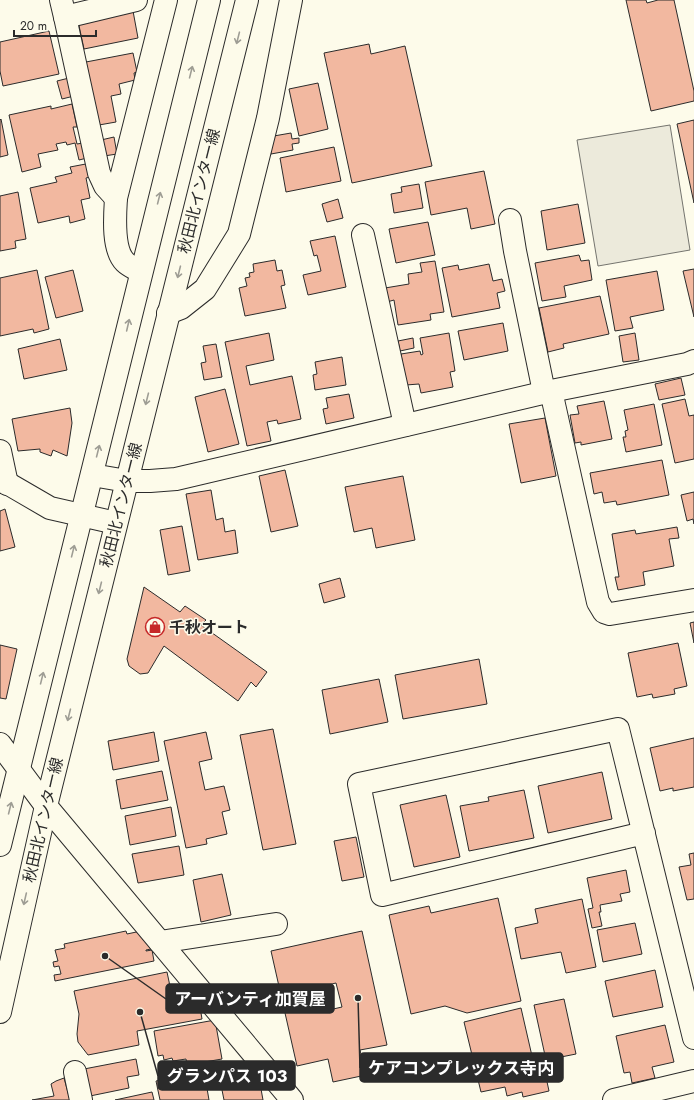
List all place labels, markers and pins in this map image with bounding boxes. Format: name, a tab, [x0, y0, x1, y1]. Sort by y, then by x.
shop icon: 千秋オート	[144, 616, 166, 638]
place label: 千秋オート	[169, 616, 249, 639]
callout: アーバンティ加賀屋	[166, 984, 334, 1013]
callout: ケアコンプレックス寺内	[360, 1053, 563, 1082]
callout: グランパス 103	[158, 1061, 295, 1090]

